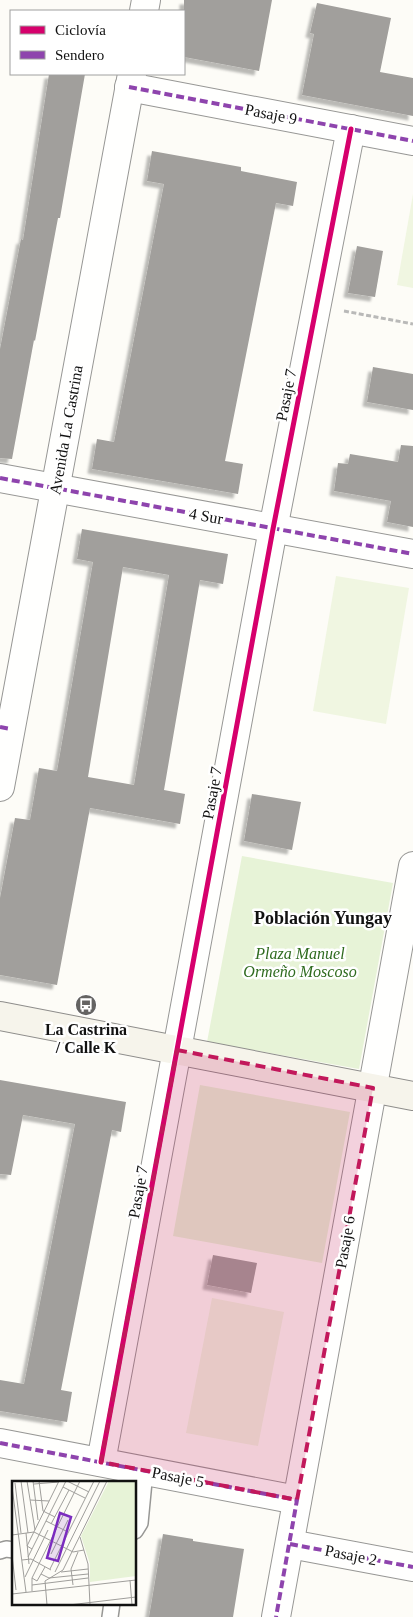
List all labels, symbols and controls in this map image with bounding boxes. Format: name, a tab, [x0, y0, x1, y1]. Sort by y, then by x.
legend	[10, 10, 185, 75]
text: Ciclovía	[55, 22, 106, 38]
text: Sendero	[55, 47, 104, 63]
street label: Pasaje 9	[243, 101, 299, 128]
street label: Avenida La Castrina	[46, 364, 86, 496]
street label: Pasaje 7	[273, 367, 300, 423]
street label: 4 Sur	[188, 505, 225, 527]
street label: Pasaje 7	[199, 765, 226, 821]
district label: Población Yungay	[254, 908, 392, 928]
park label: Plaza Manuel Ormeño Moscoso	[243, 945, 357, 980]
bus stop icon: La Castrina / Calle K	[74, 993, 98, 1017]
place label: La Castrina / Calle K	[45, 1021, 127, 1056]
street label: Pasaje 7	[125, 1164, 152, 1220]
street label: Pasaje 6	[332, 1214, 359, 1270]
street label: Pasaje 5	[150, 1464, 206, 1491]
inset map	[12, 1481, 136, 1604]
street label: Pasaje 2	[323, 1542, 379, 1569]

